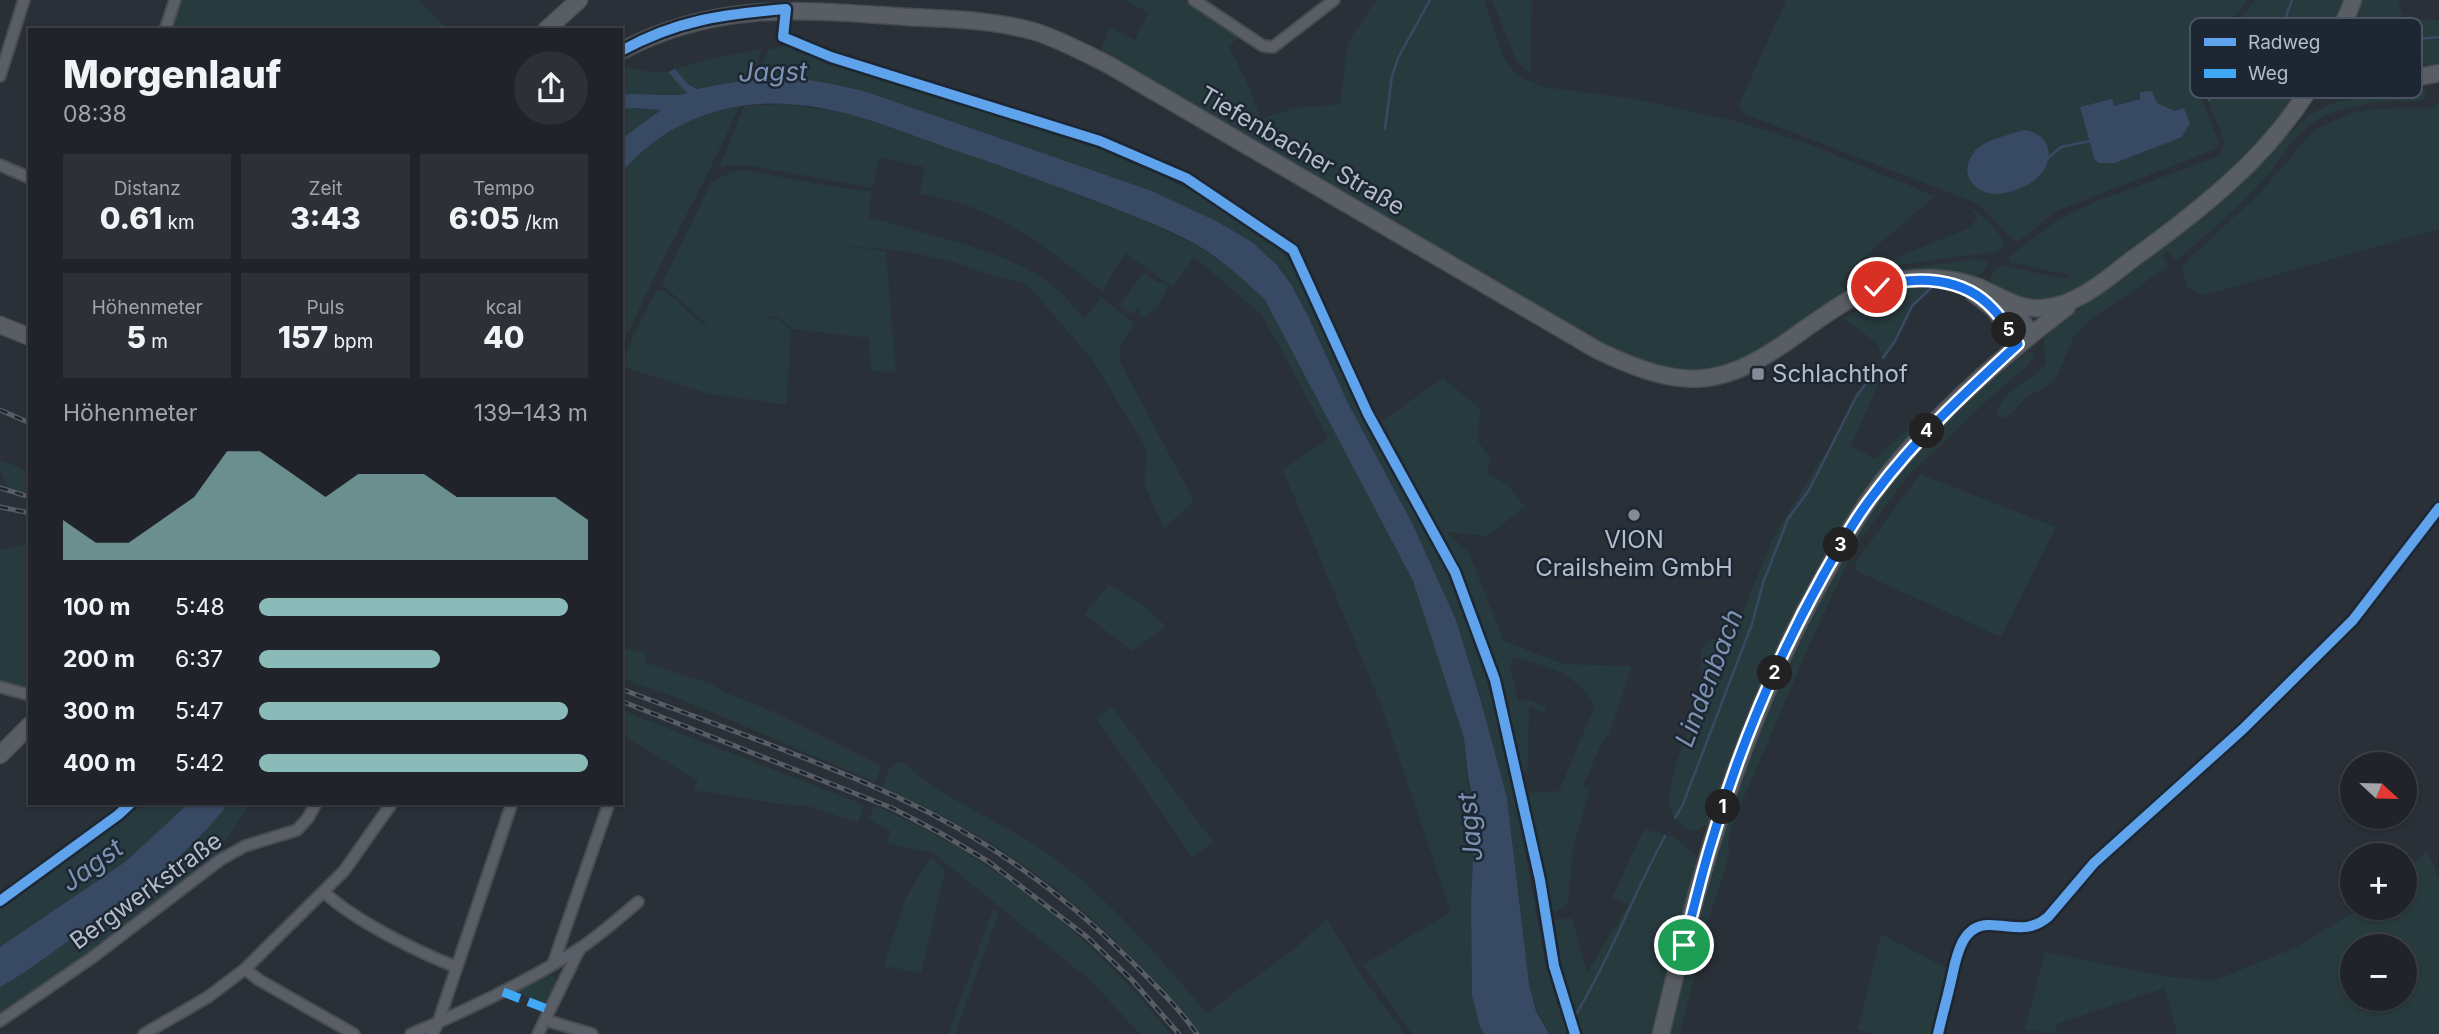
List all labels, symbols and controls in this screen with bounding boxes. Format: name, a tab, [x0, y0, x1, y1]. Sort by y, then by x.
legend	[2190, 18, 2422, 98]
text: Radweg	[2248, 31, 2320, 54]
text: Morgenlauf	[63, 51, 281, 97]
button: share	[514, 51, 588, 125]
water label: Jagst	[738, 55, 808, 88]
text: Weg	[2248, 62, 2289, 85]
street label: Tiefenbacher Straße	[1194, 80, 1410, 221]
text: 08:38	[63, 100, 127, 128]
text: Distanz	[114, 177, 181, 200]
text: Zeit	[309, 177, 342, 200]
text: Tempo	[473, 177, 535, 200]
text: 0.61	[100, 200, 162, 236]
text: 3:43	[290, 200, 361, 236]
text: 6:05	[449, 200, 520, 236]
text: km	[162, 211, 195, 234]
text: /km	[520, 211, 559, 234]
pin	[1847, 257, 1907, 317]
icon: check	[1858, 268, 1896, 306]
text: Höhenmeter	[92, 296, 203, 319]
text: Puls	[306, 296, 344, 319]
text: kcal	[486, 296, 522, 319]
pin: 5	[1992, 312, 2026, 348]
text: 5	[2002, 318, 2015, 341]
text: 5	[126, 319, 146, 355]
text: 157	[278, 319, 328, 355]
text: 40	[483, 319, 525, 355]
text: m	[146, 330, 168, 353]
text: bpm	[328, 330, 373, 353]
place label: Schlachthof	[1772, 359, 1908, 388]
marker: Schlachthof	[1750, 366, 1766, 382]
text: Höhenmeter	[63, 399, 197, 427]
text: 139–143 m	[474, 399, 588, 427]
pin: 4	[1910, 414, 1944, 448]
text: 4	[1920, 419, 1933, 442]
marker: VION Crailsheim GmbH	[1626, 507, 1642, 523]
place label: VION Crailsheim GmbH	[1535, 525, 1733, 582]
pin: 3	[1824, 528, 1858, 562]
text: 3	[1834, 533, 1847, 556]
text: 100 m	[63, 593, 130, 621]
text: 5:48	[175, 593, 225, 621]
water label: Lindenbach	[1668, 605, 1749, 751]
text: 200 m	[63, 645, 135, 673]
text: 6:37	[175, 645, 223, 673]
pin: 2	[1758, 656, 1792, 690]
text: 2	[1769, 661, 1780, 684]
text: 300 m	[63, 697, 135, 725]
text: 5:47	[175, 697, 223, 725]
text: 400 m	[63, 749, 136, 777]
text: 5:42	[175, 749, 225, 777]
north arrow	[2340, 752, 2417, 830]
map controls	[2340, 752, 2417, 1011]
pin: 1	[1706, 790, 1740, 824]
water label: Jagst	[1450, 791, 1489, 863]
text: 1	[1718, 795, 1727, 818]
street label: Bergwerkstraße	[64, 826, 227, 955]
water label: Jagst	[55, 832, 129, 897]
button: +	[2340, 843, 2417, 920]
pin	[1654, 915, 1714, 975]
icon: arrive	[1665, 926, 1703, 964]
button: −	[2340, 934, 2417, 1011]

